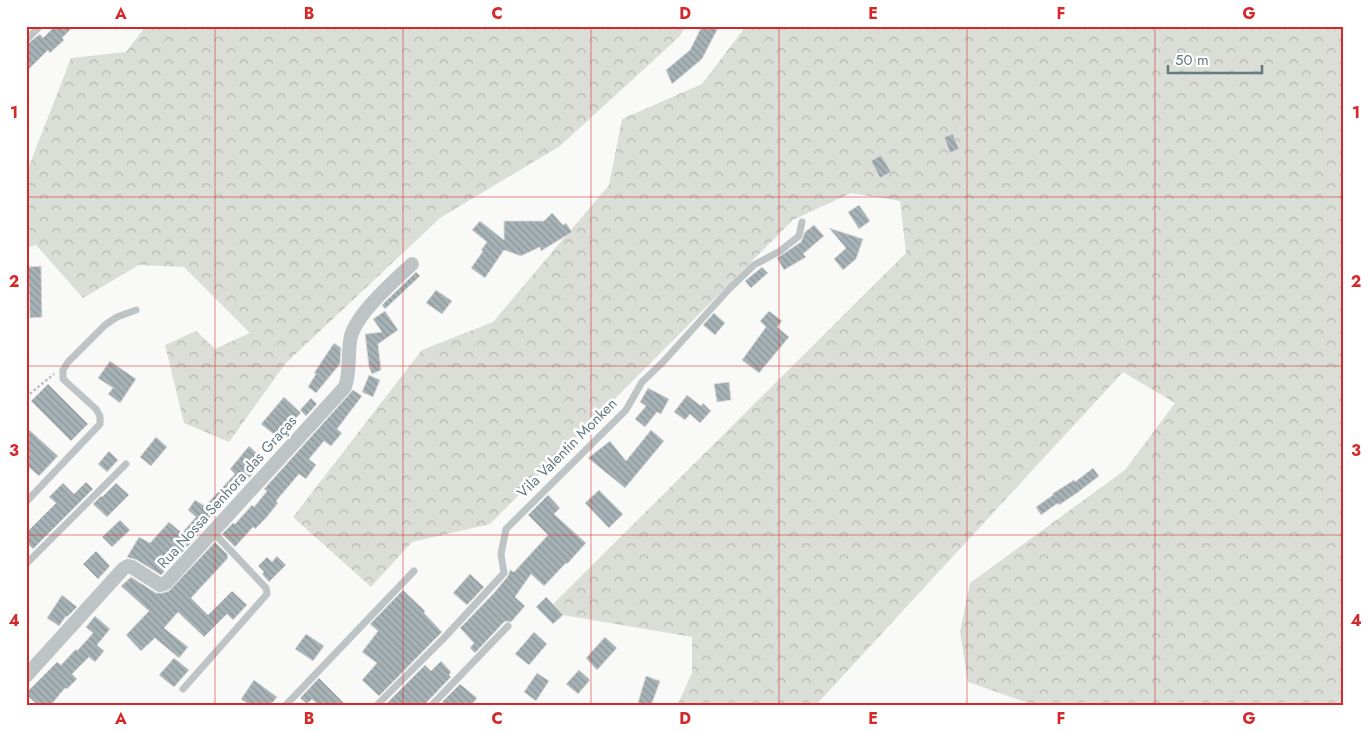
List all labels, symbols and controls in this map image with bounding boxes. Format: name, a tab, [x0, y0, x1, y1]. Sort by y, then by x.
text: A	[114, 2, 127, 25]
text: B	[304, 2, 314, 25]
text: C	[491, 2, 503, 25]
text: D	[679, 2, 691, 25]
text: E	[868, 2, 878, 25]
text: F	[1057, 2, 1065, 25]
text: G	[1242, 2, 1256, 25]
scale bar	[1168, 42, 1261, 74]
text: 50 m	[1175, 49, 1209, 71]
text: 1	[10, 101, 18, 124]
text: 1	[1352, 101, 1360, 124]
text: 2	[9, 270, 19, 293]
text: 2	[1351, 270, 1361, 293]
street label: Vila Valentin Monken	[512, 393, 622, 503]
street label: Rua Nossa Senhora das Graças	[152, 411, 302, 573]
text: 3	[9, 439, 19, 462]
text: 3	[1351, 439, 1361, 462]
text: 4	[8, 609, 20, 632]
text: 4	[1350, 609, 1362, 632]
text: A	[114, 707, 127, 730]
text: B	[304, 707, 314, 730]
text: C	[491, 707, 503, 730]
text: D	[679, 707, 691, 730]
text: E	[868, 707, 878, 730]
text: F	[1057, 707, 1065, 730]
text: G	[1242, 707, 1256, 730]

